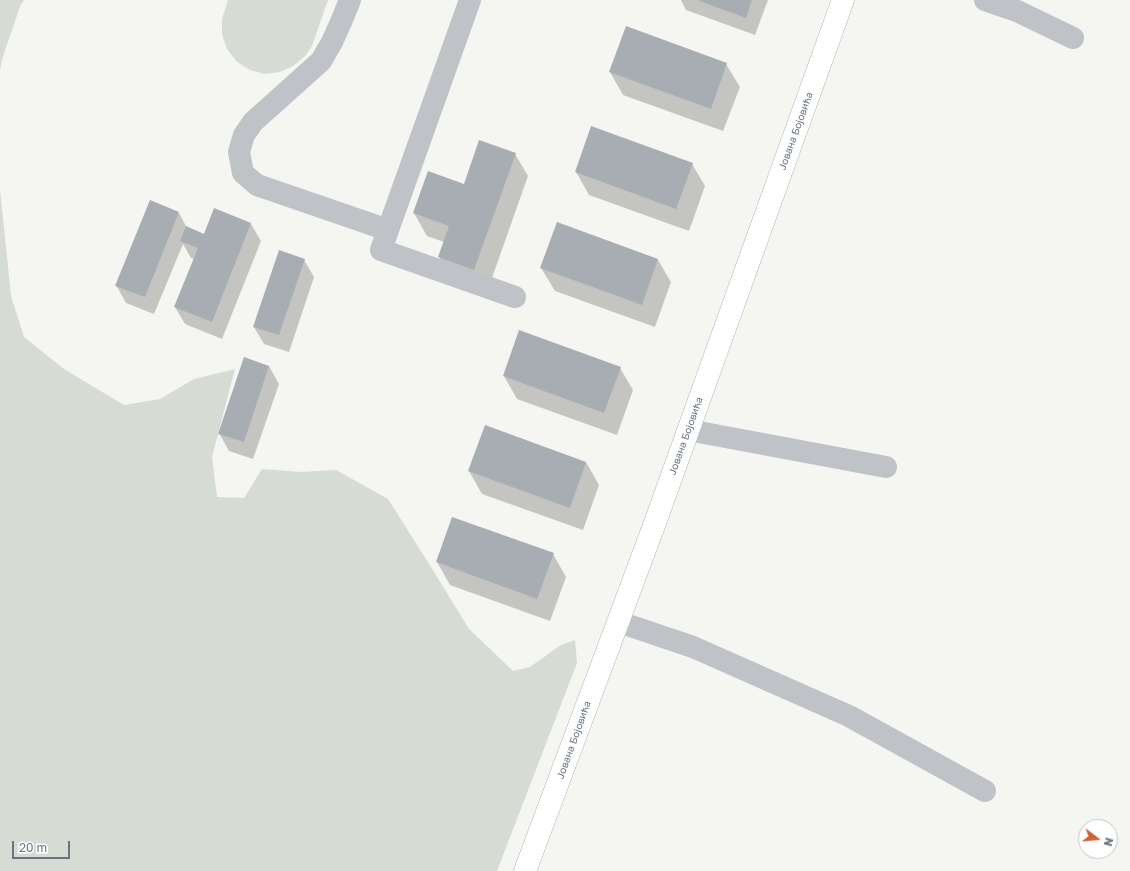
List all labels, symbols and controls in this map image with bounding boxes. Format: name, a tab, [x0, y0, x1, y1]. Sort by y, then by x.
street label: Јована Бојовића	[776, 90, 816, 172]
street label: Јована Бојовића	[666, 395, 706, 477]
street label: Јована Бојовића	[554, 699, 594, 781]
north arrow	[1078, 819, 1118, 859]
scale bar	[14, 833, 72, 859]
text: N	[1102, 836, 1116, 848]
text: 20 m	[19, 840, 47, 855]

